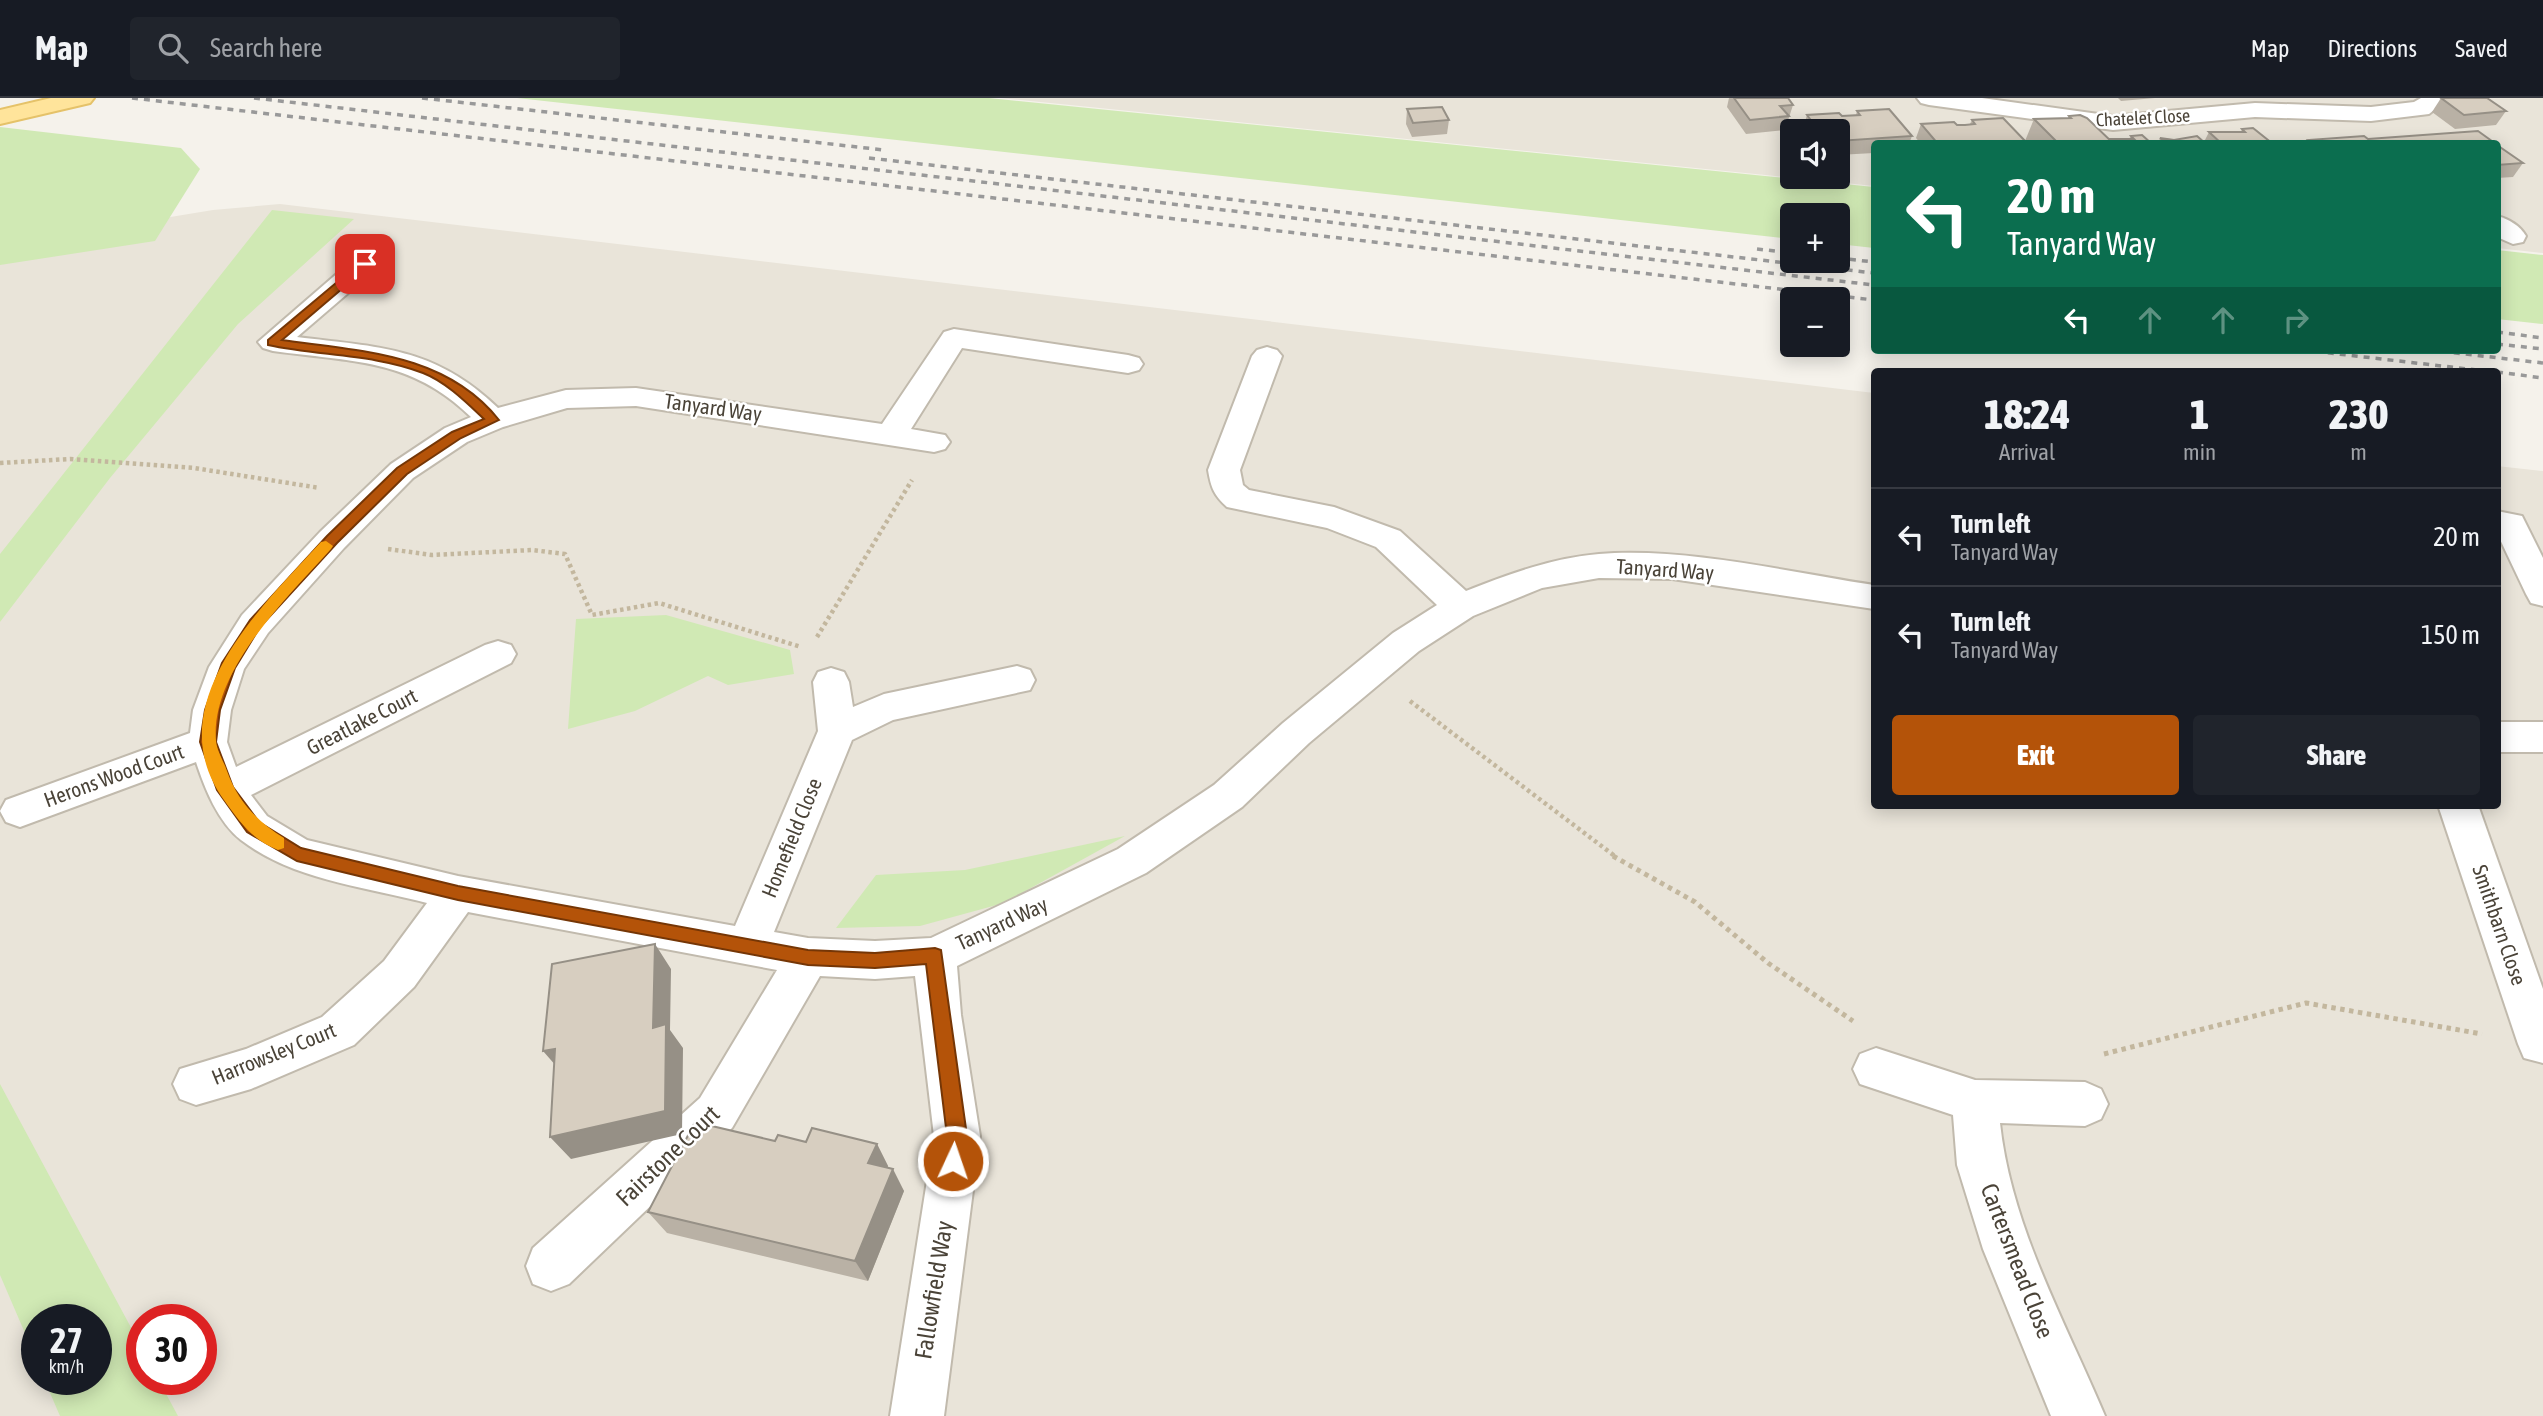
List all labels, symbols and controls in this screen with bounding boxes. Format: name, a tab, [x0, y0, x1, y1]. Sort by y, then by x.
search box	[130, 17, 620, 80]
text: Map	[35, 29, 88, 67]
icon: search	[154, 29, 192, 67]
text: Search here	[210, 33, 322, 63]
text: Map	[2251, 35, 2289, 62]
text: Directions	[2327, 35, 2417, 62]
text: Saved	[2455, 35, 2508, 62]
street label: Chatelet Close	[2095, 105, 2191, 130]
map controls	[1780, 119, 1850, 357]
button: sound	[1780, 119, 1850, 189]
text: 20 m	[2007, 167, 2095, 223]
icon: left	[1892, 168, 1983, 259]
button: +	[1780, 203, 1850, 273]
text: Tanyard Way	[2007, 225, 2156, 262]
pin	[335, 234, 395, 294]
icon: arrive	[346, 245, 384, 283]
button: −	[1780, 287, 1850, 357]
icon: left	[2058, 301, 2096, 339]
icon: ahead	[2131, 301, 2169, 339]
icon: ahead	[2204, 301, 2242, 339]
icon: right	[2277, 301, 2315, 339]
street label: Tanyard Way	[663, 388, 764, 426]
text: 18:24	[1984, 390, 2070, 438]
text: 1	[2190, 390, 2209, 438]
text: 230	[2329, 390, 2388, 438]
text: Arrival	[1999, 439, 2055, 465]
text: min	[2183, 439, 2216, 465]
text: m	[2350, 439, 2367, 465]
text: Turn left	[1951, 509, 2031, 539]
icon: left	[1892, 518, 1930, 556]
text: 20 m	[2433, 522, 2480, 552]
text: Tanyard Way	[1951, 539, 2058, 565]
street label: Tanyard Way	[1615, 554, 1715, 584]
text: Turn left	[1951, 607, 2031, 637]
icon: left	[1892, 616, 1930, 654]
text: 150 m	[2421, 620, 2480, 650]
text: Tanyard Way	[1951, 637, 2058, 663]
street label: Greatlake Court	[302, 683, 421, 759]
button: Exit	[1892, 715, 2179, 795]
button: Share	[2193, 715, 2480, 795]
street label: Herons Wood Court	[41, 739, 187, 811]
street label: Homefield Close	[756, 774, 826, 901]
street label: Smithbarn Close	[2468, 861, 2532, 988]
street label: Tanyard Way	[952, 891, 1051, 955]
street label: Harrowsley Court	[208, 1017, 339, 1089]
street label: Fairstone Court	[611, 1100, 725, 1211]
position arrow	[916, 1124, 990, 1198]
street label: Cartersmead Close	[1976, 1180, 2059, 1342]
street label: Fallowfield Way	[909, 1219, 958, 1361]
speed limit sign: 30	[126, 1304, 217, 1395]
text: 27	[50, 1320, 83, 1360]
text: km/h	[49, 1356, 84, 1377]

